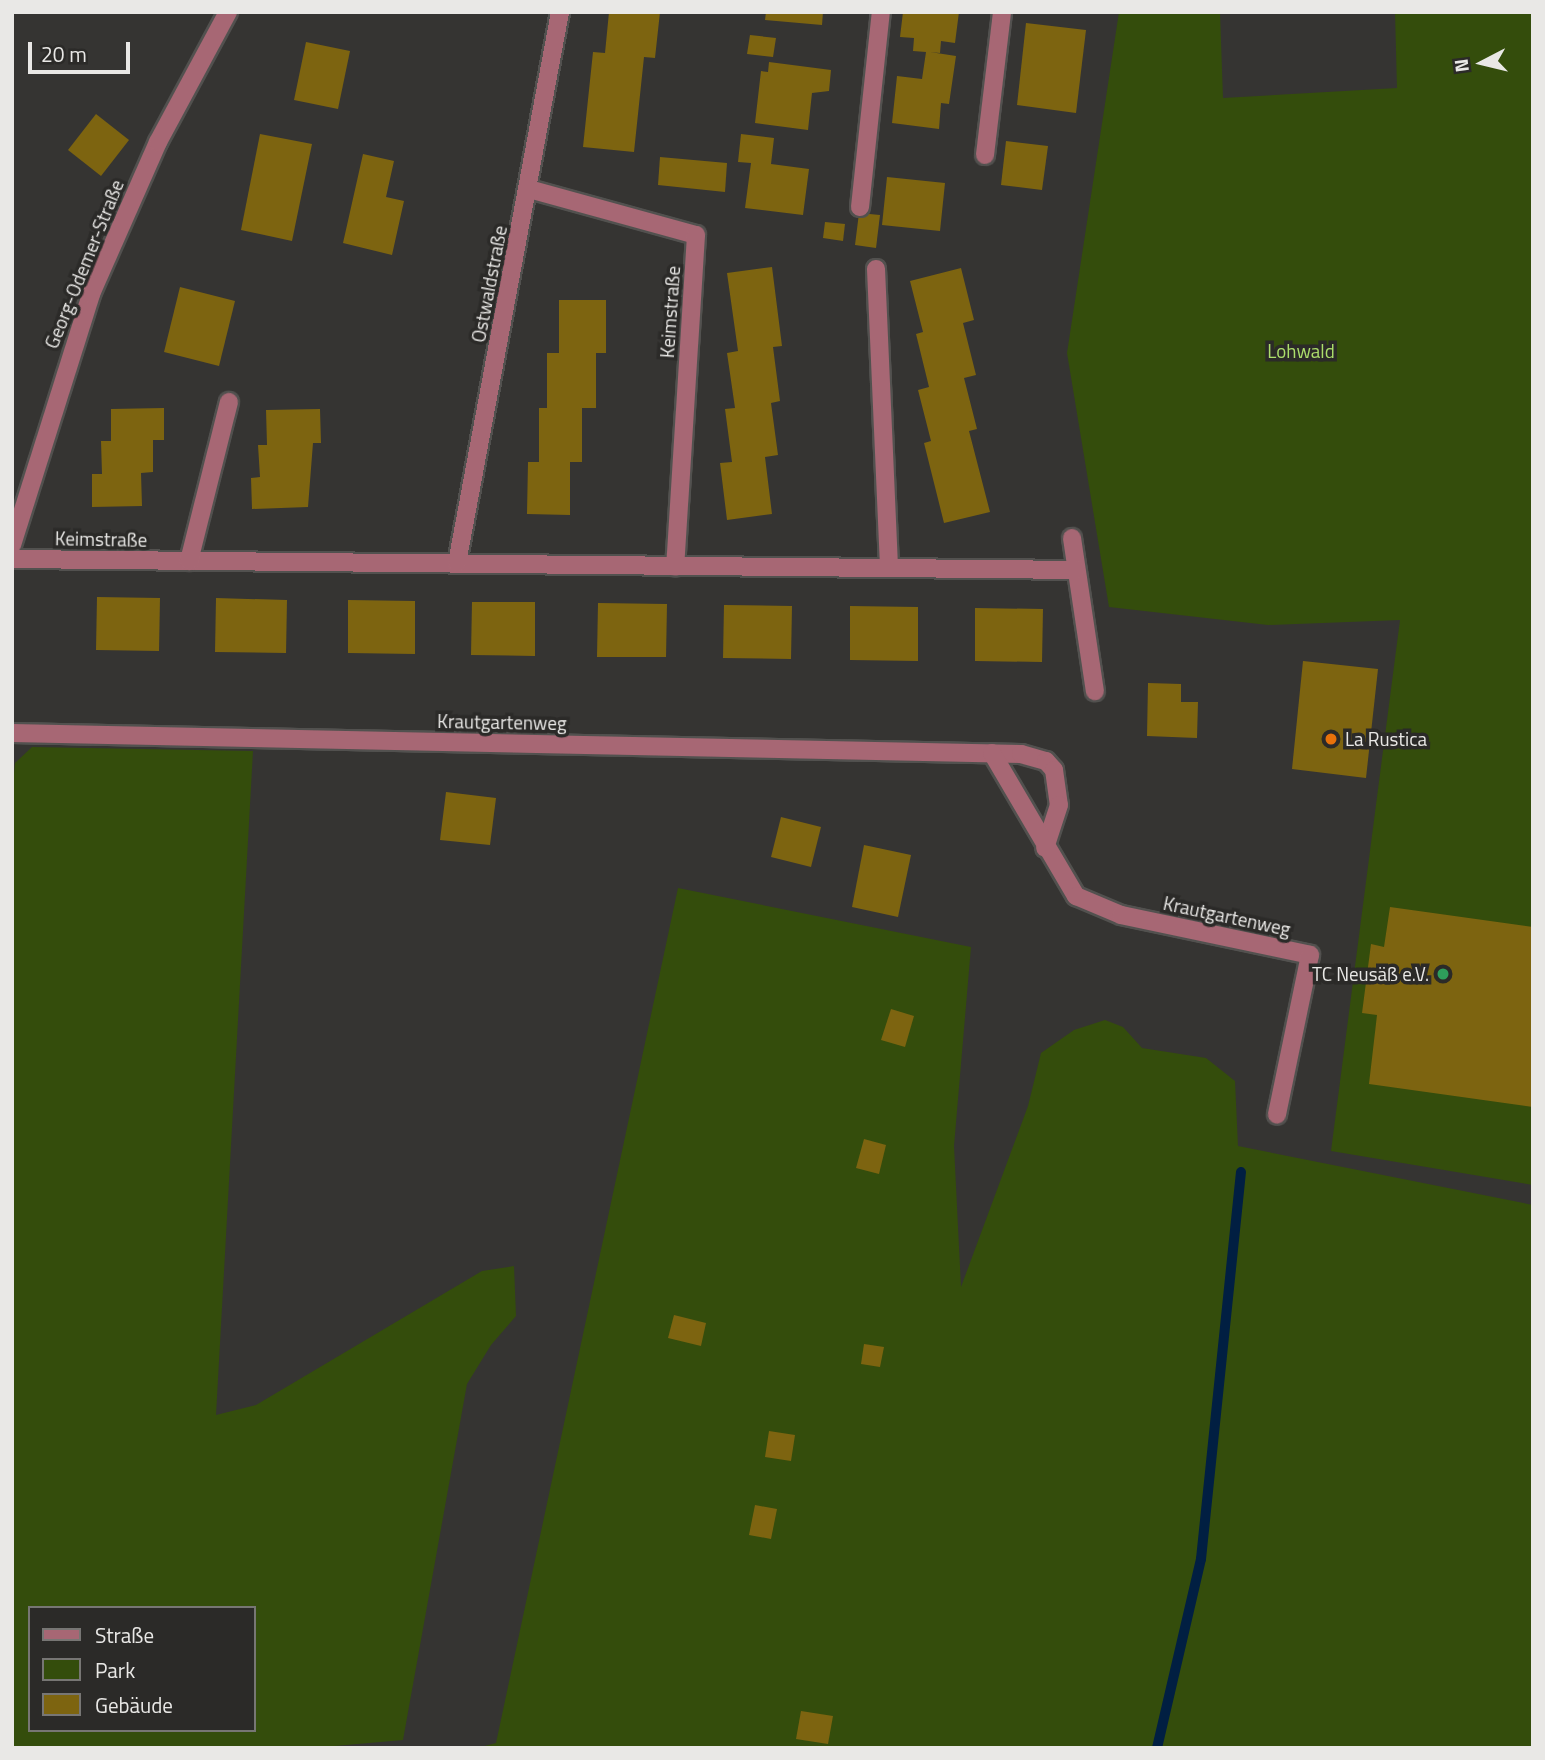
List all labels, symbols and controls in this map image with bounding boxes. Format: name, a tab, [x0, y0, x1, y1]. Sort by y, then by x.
scale bar	[32, 28, 133, 72]
north arrow	[1447, 28, 1517, 98]
text: 20 m	[41, 38, 87, 70]
text: N	[1445, 57, 1476, 74]
street label: Georg-Odemer-Straße	[40, 176, 128, 352]
street label: Ostwaldstraße	[467, 224, 511, 344]
street label: Keimstraße	[655, 265, 685, 359]
park label: Lohwald	[1267, 340, 1335, 362]
street label: Keimstraße	[55, 527, 147, 551]
street label: Krautgartenweg	[437, 709, 567, 735]
place label: La Rustica	[1345, 728, 1427, 750]
marker: La Rustica	[1323, 731, 1339, 747]
street label: Krautgartenweg	[1161, 891, 1293, 941]
place label: TC Neusäß e.V.	[1312, 963, 1429, 985]
marker: TC Neusäß e.V.	[1435, 966, 1451, 982]
legend	[28, 1606, 256, 1732]
text: Straße	[95, 1619, 154, 1651]
text: Park	[95, 1654, 135, 1686]
text: Gebäude	[95, 1689, 173, 1721]

